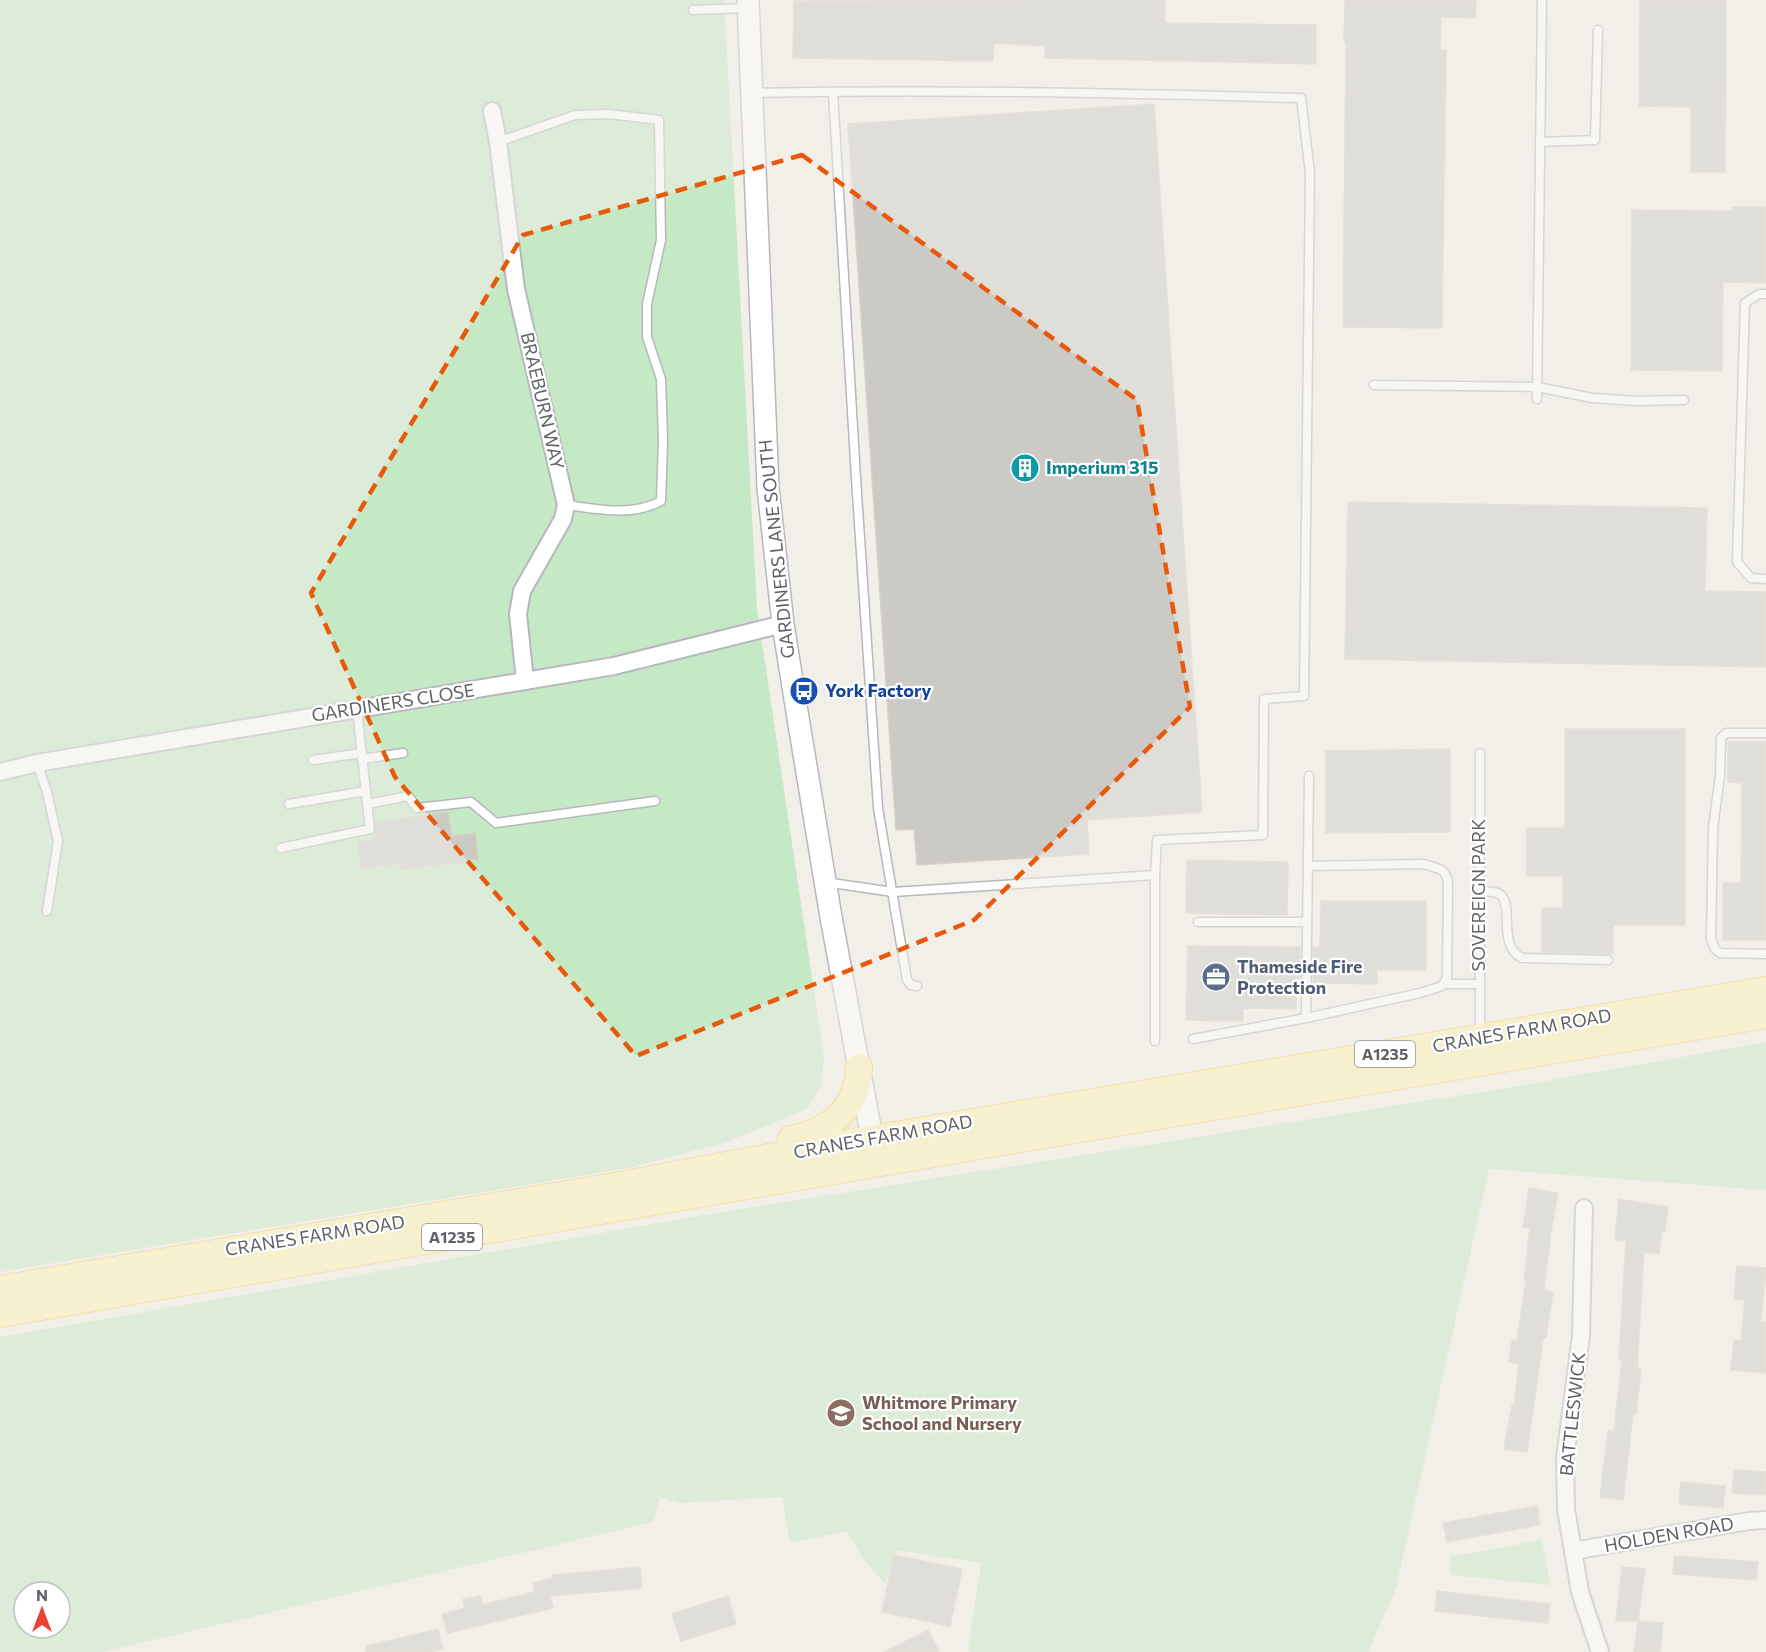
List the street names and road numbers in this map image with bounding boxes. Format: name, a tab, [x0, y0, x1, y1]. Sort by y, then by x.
street label: BRAEBURN WAY	[516, 330, 570, 472]
street label: GARDINERS LANE SOUTH	[754, 438, 798, 660]
street label: GARDINERS CLOSE	[310, 678, 476, 726]
street label: SOVEREIGN PARK	[1467, 819, 1489, 971]
street label: CRANES FARM ROAD	[1431, 1003, 1613, 1057]
road number: A1235	[1355, 1041, 1415, 1067]
street label: CRANES FARM ROAD	[792, 1109, 974, 1163]
street label: CRANES FARM ROAD	[224, 1210, 406, 1260]
road number: A1235	[422, 1224, 482, 1250]
street label: BATTLESWICK	[1555, 1351, 1589, 1477]
street label: HOLDEN ROAD	[1602, 1512, 1735, 1556]

